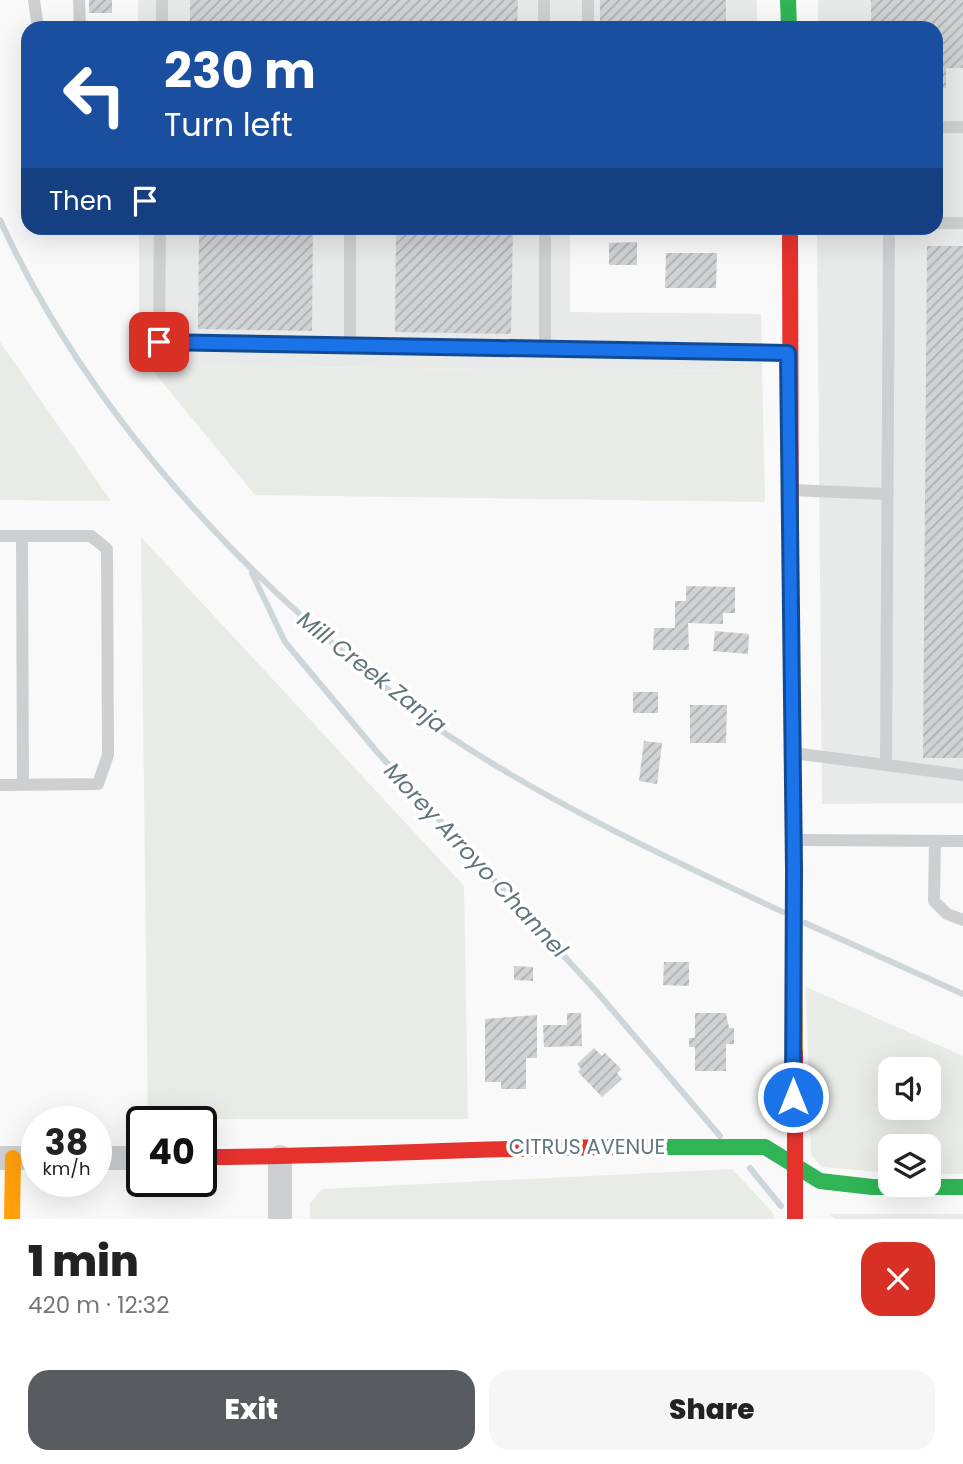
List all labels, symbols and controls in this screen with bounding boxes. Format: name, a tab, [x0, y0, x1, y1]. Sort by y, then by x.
text: 230 m	[164, 37, 316, 105]
icon: left	[49, 49, 140, 140]
text: Turn left	[164, 102, 293, 147]
icon: arrive	[126, 182, 164, 220]
text: Then	[49, 183, 112, 219]
pin	[129, 312, 189, 372]
icon: arrive	[140, 323, 178, 361]
water label: Mill Creek Zanja	[291, 604, 453, 740]
water label: Morey Arroyo Channel	[377, 755, 575, 965]
map controls	[878, 1057, 941, 1197]
button: sound	[878, 1057, 941, 1120]
position arrow	[756, 1060, 830, 1134]
speed limit sign: 40	[126, 1106, 217, 1197]
text: 38	[45, 1118, 88, 1167]
street label: CITRUS AVENUE	[509, 1132, 665, 1161]
button: layers	[878, 1134, 941, 1197]
text: km/h	[43, 1156, 90, 1181]
text: 1 min	[28, 1232, 139, 1291]
button: close	[861, 1242, 935, 1316]
text: 420 m · 12:32	[28, 1289, 169, 1321]
button: Exit	[28, 1370, 475, 1450]
button: Share	[489, 1370, 935, 1450]

